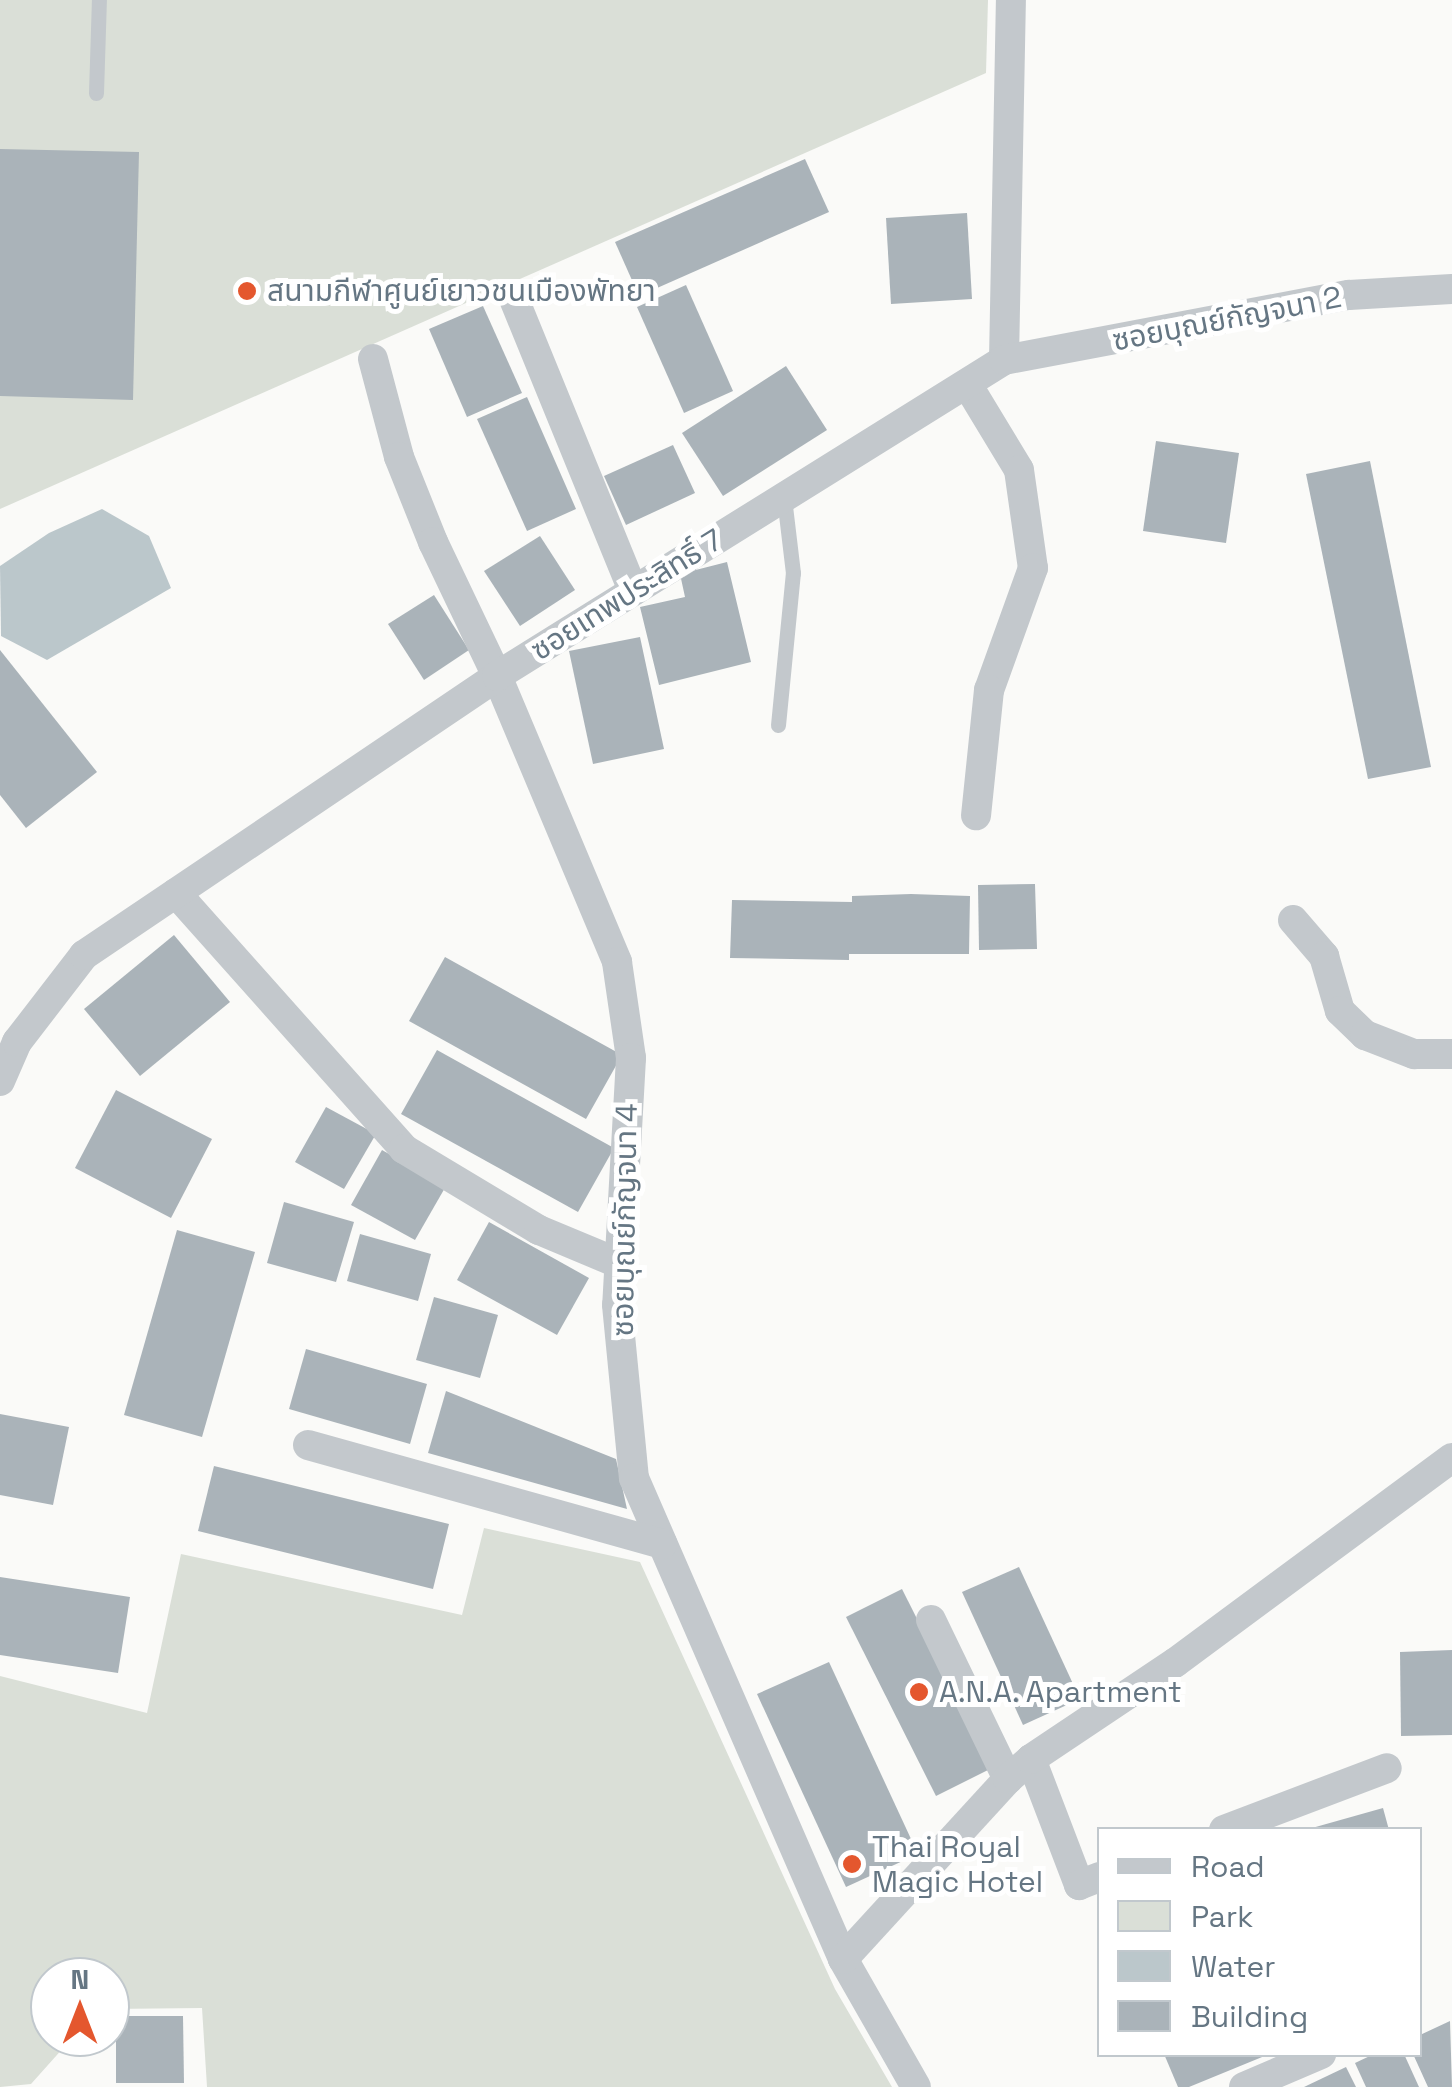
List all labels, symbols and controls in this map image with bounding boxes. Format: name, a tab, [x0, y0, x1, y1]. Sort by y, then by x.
place label: สนามกีฬาศูนย์เยาวชนเมืองพัทยา	[267, 273, 656, 309]
street label: ซอยบุณย์กัญจนา 2	[1109, 279, 1345, 359]
marker: สนามกีฬาศูนย์เยาวชนเมืองพัทยา	[236, 280, 258, 302]
street label: ซอยเทพประสิทธิ์ 7	[525, 522, 729, 668]
street label: ซอยบุณย์กัญจนา 4	[605, 1103, 645, 1337]
place label: A.N.A. Apartment	[939, 1674, 1183, 1710]
marker: A.N.A. Apartment	[908, 1681, 930, 1703]
legend	[1097, 1827, 1422, 2057]
place label: Thai Royal Magic Hotel	[872, 1829, 1043, 1900]
text: Road	[1191, 1847, 1265, 1886]
marker: Thai Royal Magic Hotel	[841, 1853, 863, 1875]
text: Park	[1191, 1897, 1253, 1936]
text: Water	[1191, 1947, 1276, 1986]
north arrow	[30, 1957, 130, 2057]
text: N	[71, 1961, 89, 1997]
text: Building	[1191, 1997, 1308, 2036]

